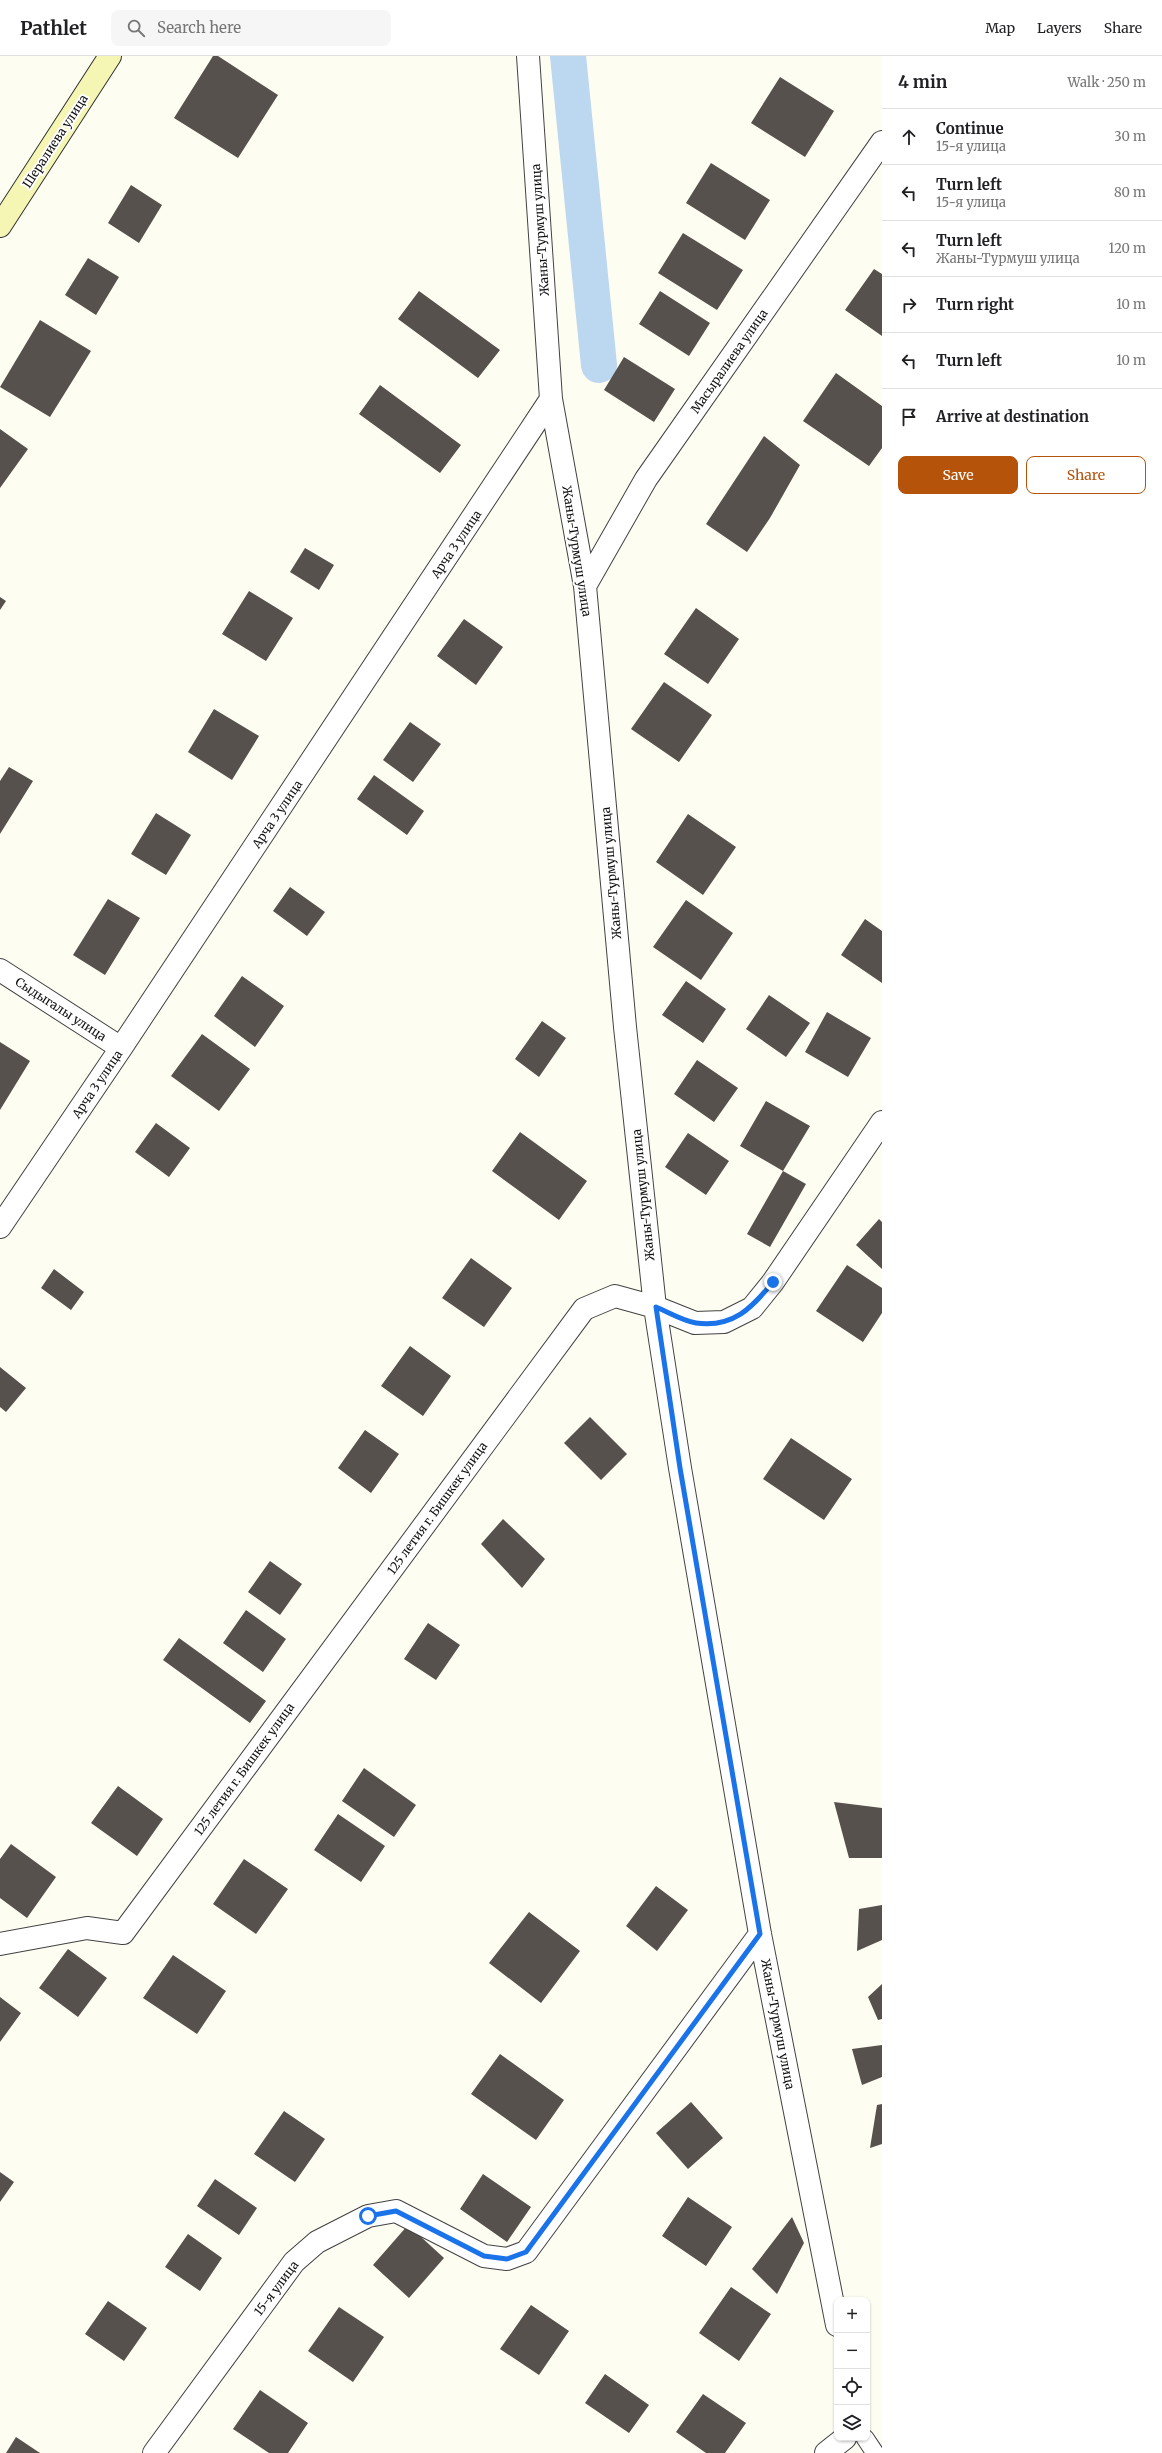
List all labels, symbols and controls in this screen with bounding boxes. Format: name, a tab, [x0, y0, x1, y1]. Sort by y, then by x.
search box	[111, 10, 391, 46]
text: Pathlet	[20, 16, 87, 40]
icon: search	[125, 17, 147, 39]
text: Search here	[157, 18, 241, 37]
text: Map	[985, 19, 1015, 37]
text: Layers	[1037, 19, 1082, 37]
text: Share	[1104, 19, 1142, 37]
text: 4 min	[898, 71, 947, 93]
text: Walk · 250 m	[1068, 74, 1146, 91]
street label: Шералиева улица	[19, 91, 91, 191]
text: Continue	[936, 119, 1004, 138]
icon: ahead	[898, 126, 920, 148]
text: 30 m	[1114, 128, 1146, 145]
text: 15-я улица	[936, 138, 1006, 155]
street label: Жаны-Турмуш улица	[528, 163, 552, 297]
text: Turn left	[936, 175, 1002, 194]
icon: left	[898, 182, 920, 204]
text: 80 m	[1114, 184, 1146, 201]
text: 15-я улица	[936, 194, 1006, 211]
text: Turn left	[936, 231, 1002, 250]
icon: left	[898, 238, 920, 260]
text: 120 m	[1108, 240, 1146, 257]
text: Жаны-Турмуш улица	[936, 250, 1080, 267]
icon: right	[898, 294, 920, 316]
text: Turn right	[936, 295, 1014, 314]
text: 10 m	[1116, 296, 1146, 313]
street label: Масыралиева улица	[687, 306, 771, 416]
icon: left	[898, 350, 920, 372]
text: Turn left	[936, 351, 1002, 370]
text: 10 m	[1116, 352, 1146, 369]
icon: arrive	[898, 406, 920, 428]
text: Arrive at destination	[936, 407, 1089, 426]
button: Save	[898, 456, 1018, 494]
button: Share	[1026, 456, 1146, 494]
street label: Жаны-Турмуш улица	[559, 484, 595, 618]
street label: Арча 3 улица	[427, 507, 485, 582]
street label: Арча 3 улица	[248, 777, 306, 852]
street label: Жаны-Турмуш улица	[598, 806, 624, 940]
street label: Сыдыгалы улица	[13, 974, 110, 1044]
street label: Арча 3 улица	[68, 1047, 126, 1122]
street label: Жаны-Турмуш улица	[629, 1128, 657, 1262]
route end	[764, 1273, 782, 1291]
street label: 125 летия г. Бишкек улица	[384, 1438, 491, 1577]
street label: 125 летия г. Бишкек улица	[191, 1699, 298, 1838]
street label: Жаны-Турмуш улица	[758, 1957, 798, 2091]
route start	[359, 2207, 377, 2225]
street label: 15-я улица	[251, 2257, 302, 2318]
map controls	[834, 2297, 870, 2441]
button: +	[834, 2297, 870, 2333]
button: −	[834, 2333, 870, 2369]
button: locate	[834, 2369, 870, 2405]
button: layers	[834, 2405, 870, 2441]

